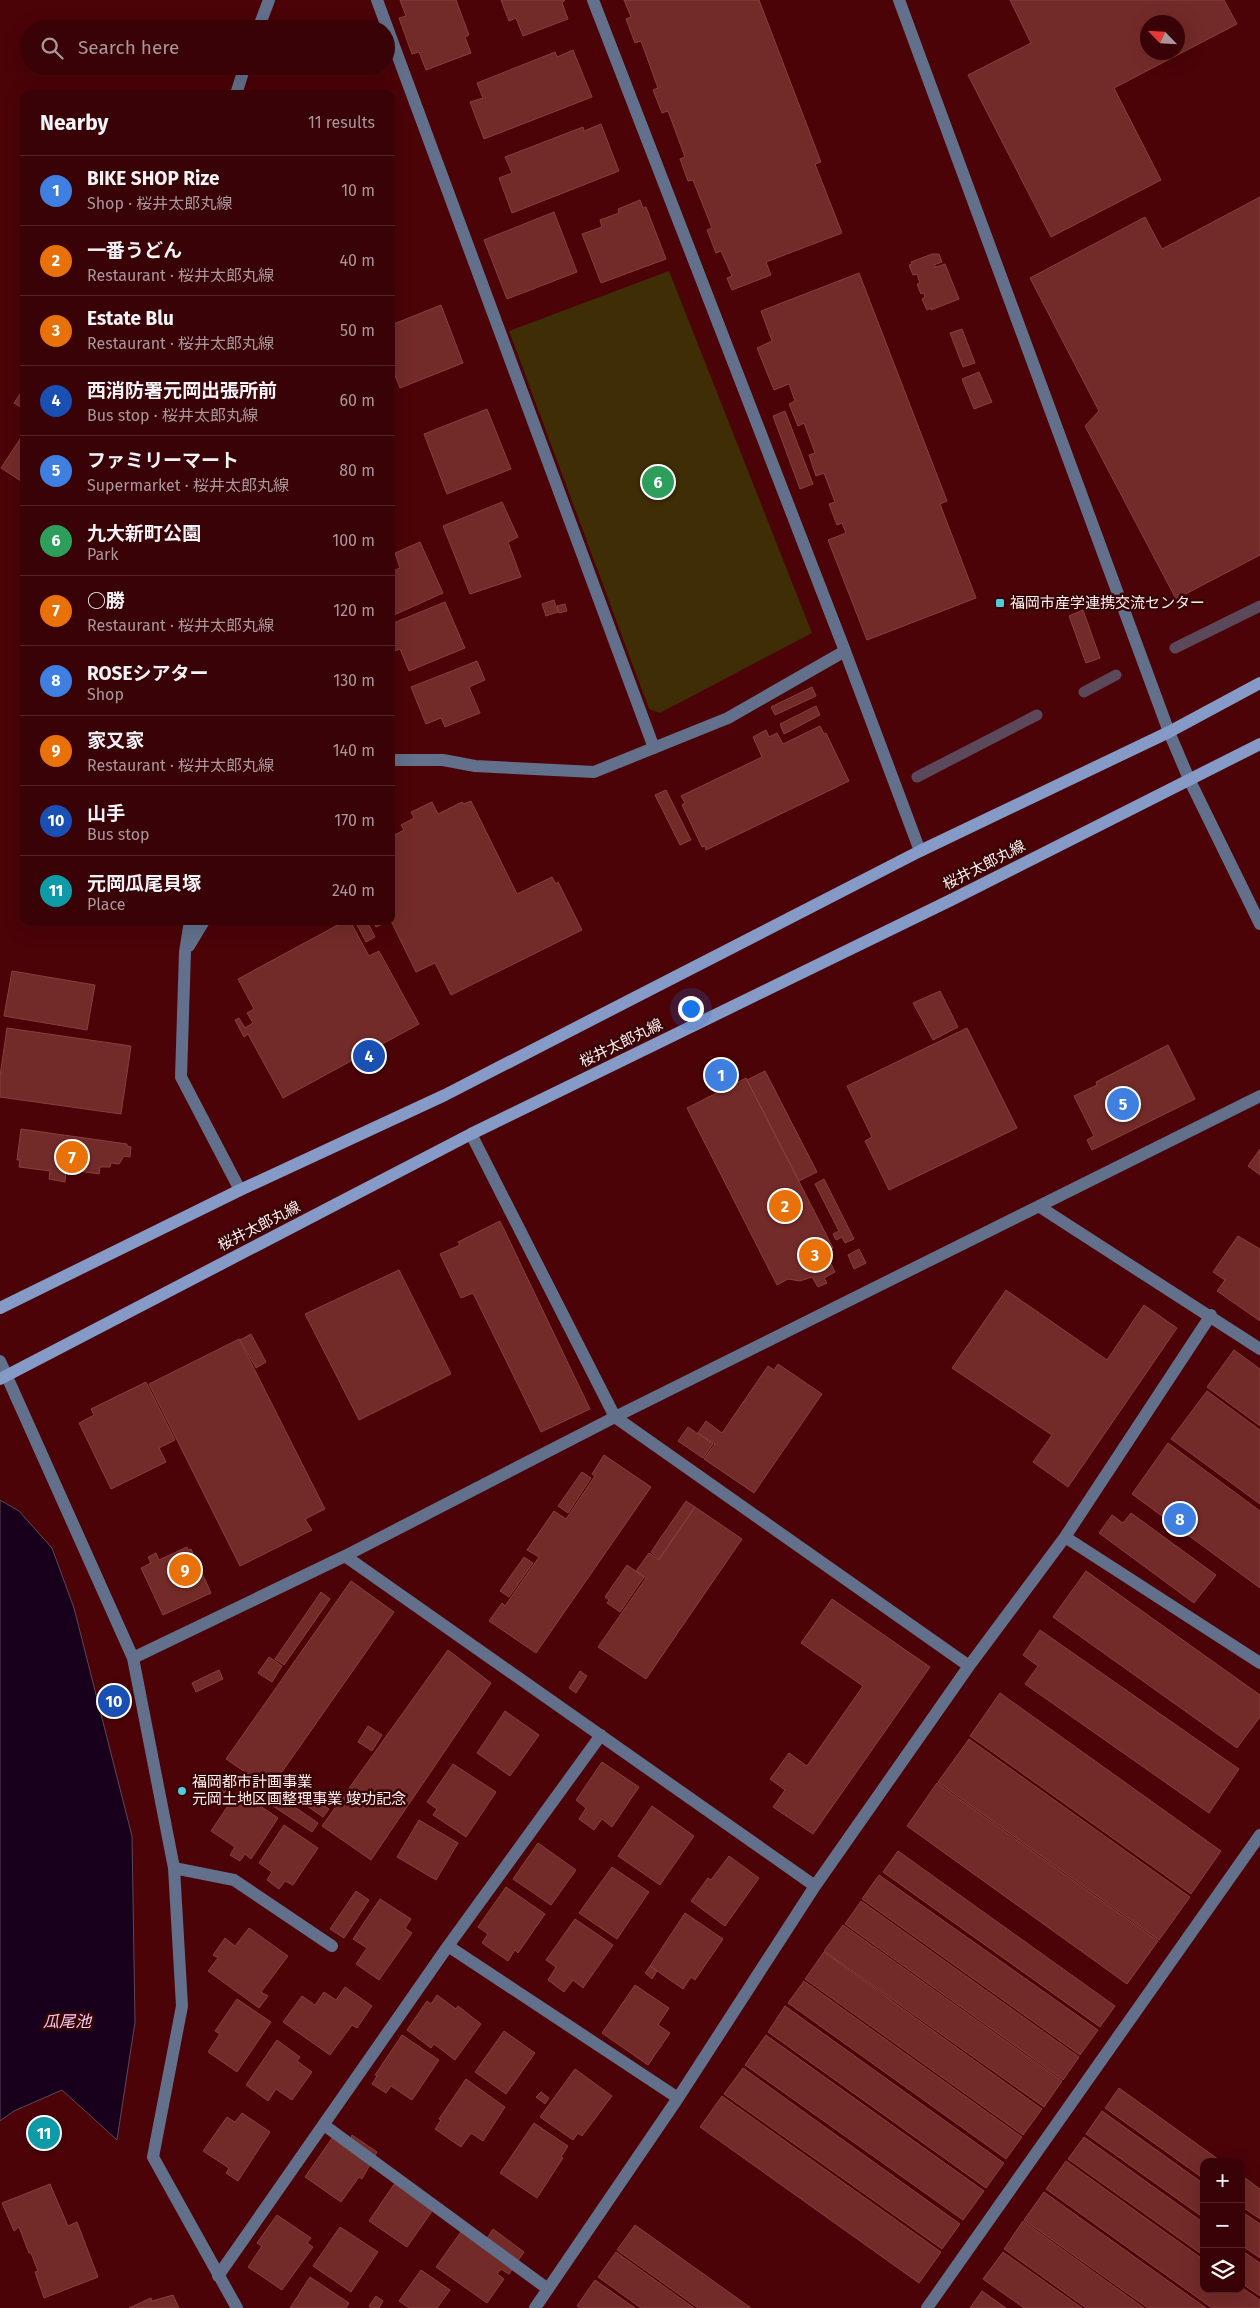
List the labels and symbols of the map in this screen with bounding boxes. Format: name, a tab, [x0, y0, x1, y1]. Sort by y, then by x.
north arrow	[1140, 15, 1185, 60]
pin: 6	[642, 463, 674, 501]
place label: 福岡市産学連携交流センター	[1010, 594, 1205, 612]
marker: 福岡市産学連携交流センター	[994, 597, 1006, 609]
street label: 桜井太郎丸線	[940, 837, 1028, 893]
your location	[678, 996, 704, 1022]
street label: 桜井太郎丸線	[577, 1015, 665, 1071]
pin: 4	[353, 1037, 385, 1075]
pin: 1	[705, 1056, 737, 1094]
pin: 5	[1107, 1085, 1139, 1123]
pin: 7	[56, 1138, 88, 1176]
pin: 2	[769, 1187, 801, 1225]
street label: 桜井太郎丸線	[215, 1198, 303, 1254]
pin: 3	[799, 1236, 831, 1274]
pin: 8	[1164, 1500, 1196, 1538]
pin: 9	[169, 1551, 201, 1589]
pin: 10	[98, 1682, 130, 1720]
place label: 福岡都市計画事業 元岡土地区画整理事業 竣功記念	[192, 1773, 406, 1808]
marker: 福岡都市計画事業 元岡土地区画整理事業 竣功記念	[176, 1785, 188, 1797]
water label: 瓜尾池	[43, 2012, 93, 2031]
pin: 11	[28, 2114, 60, 2152]

